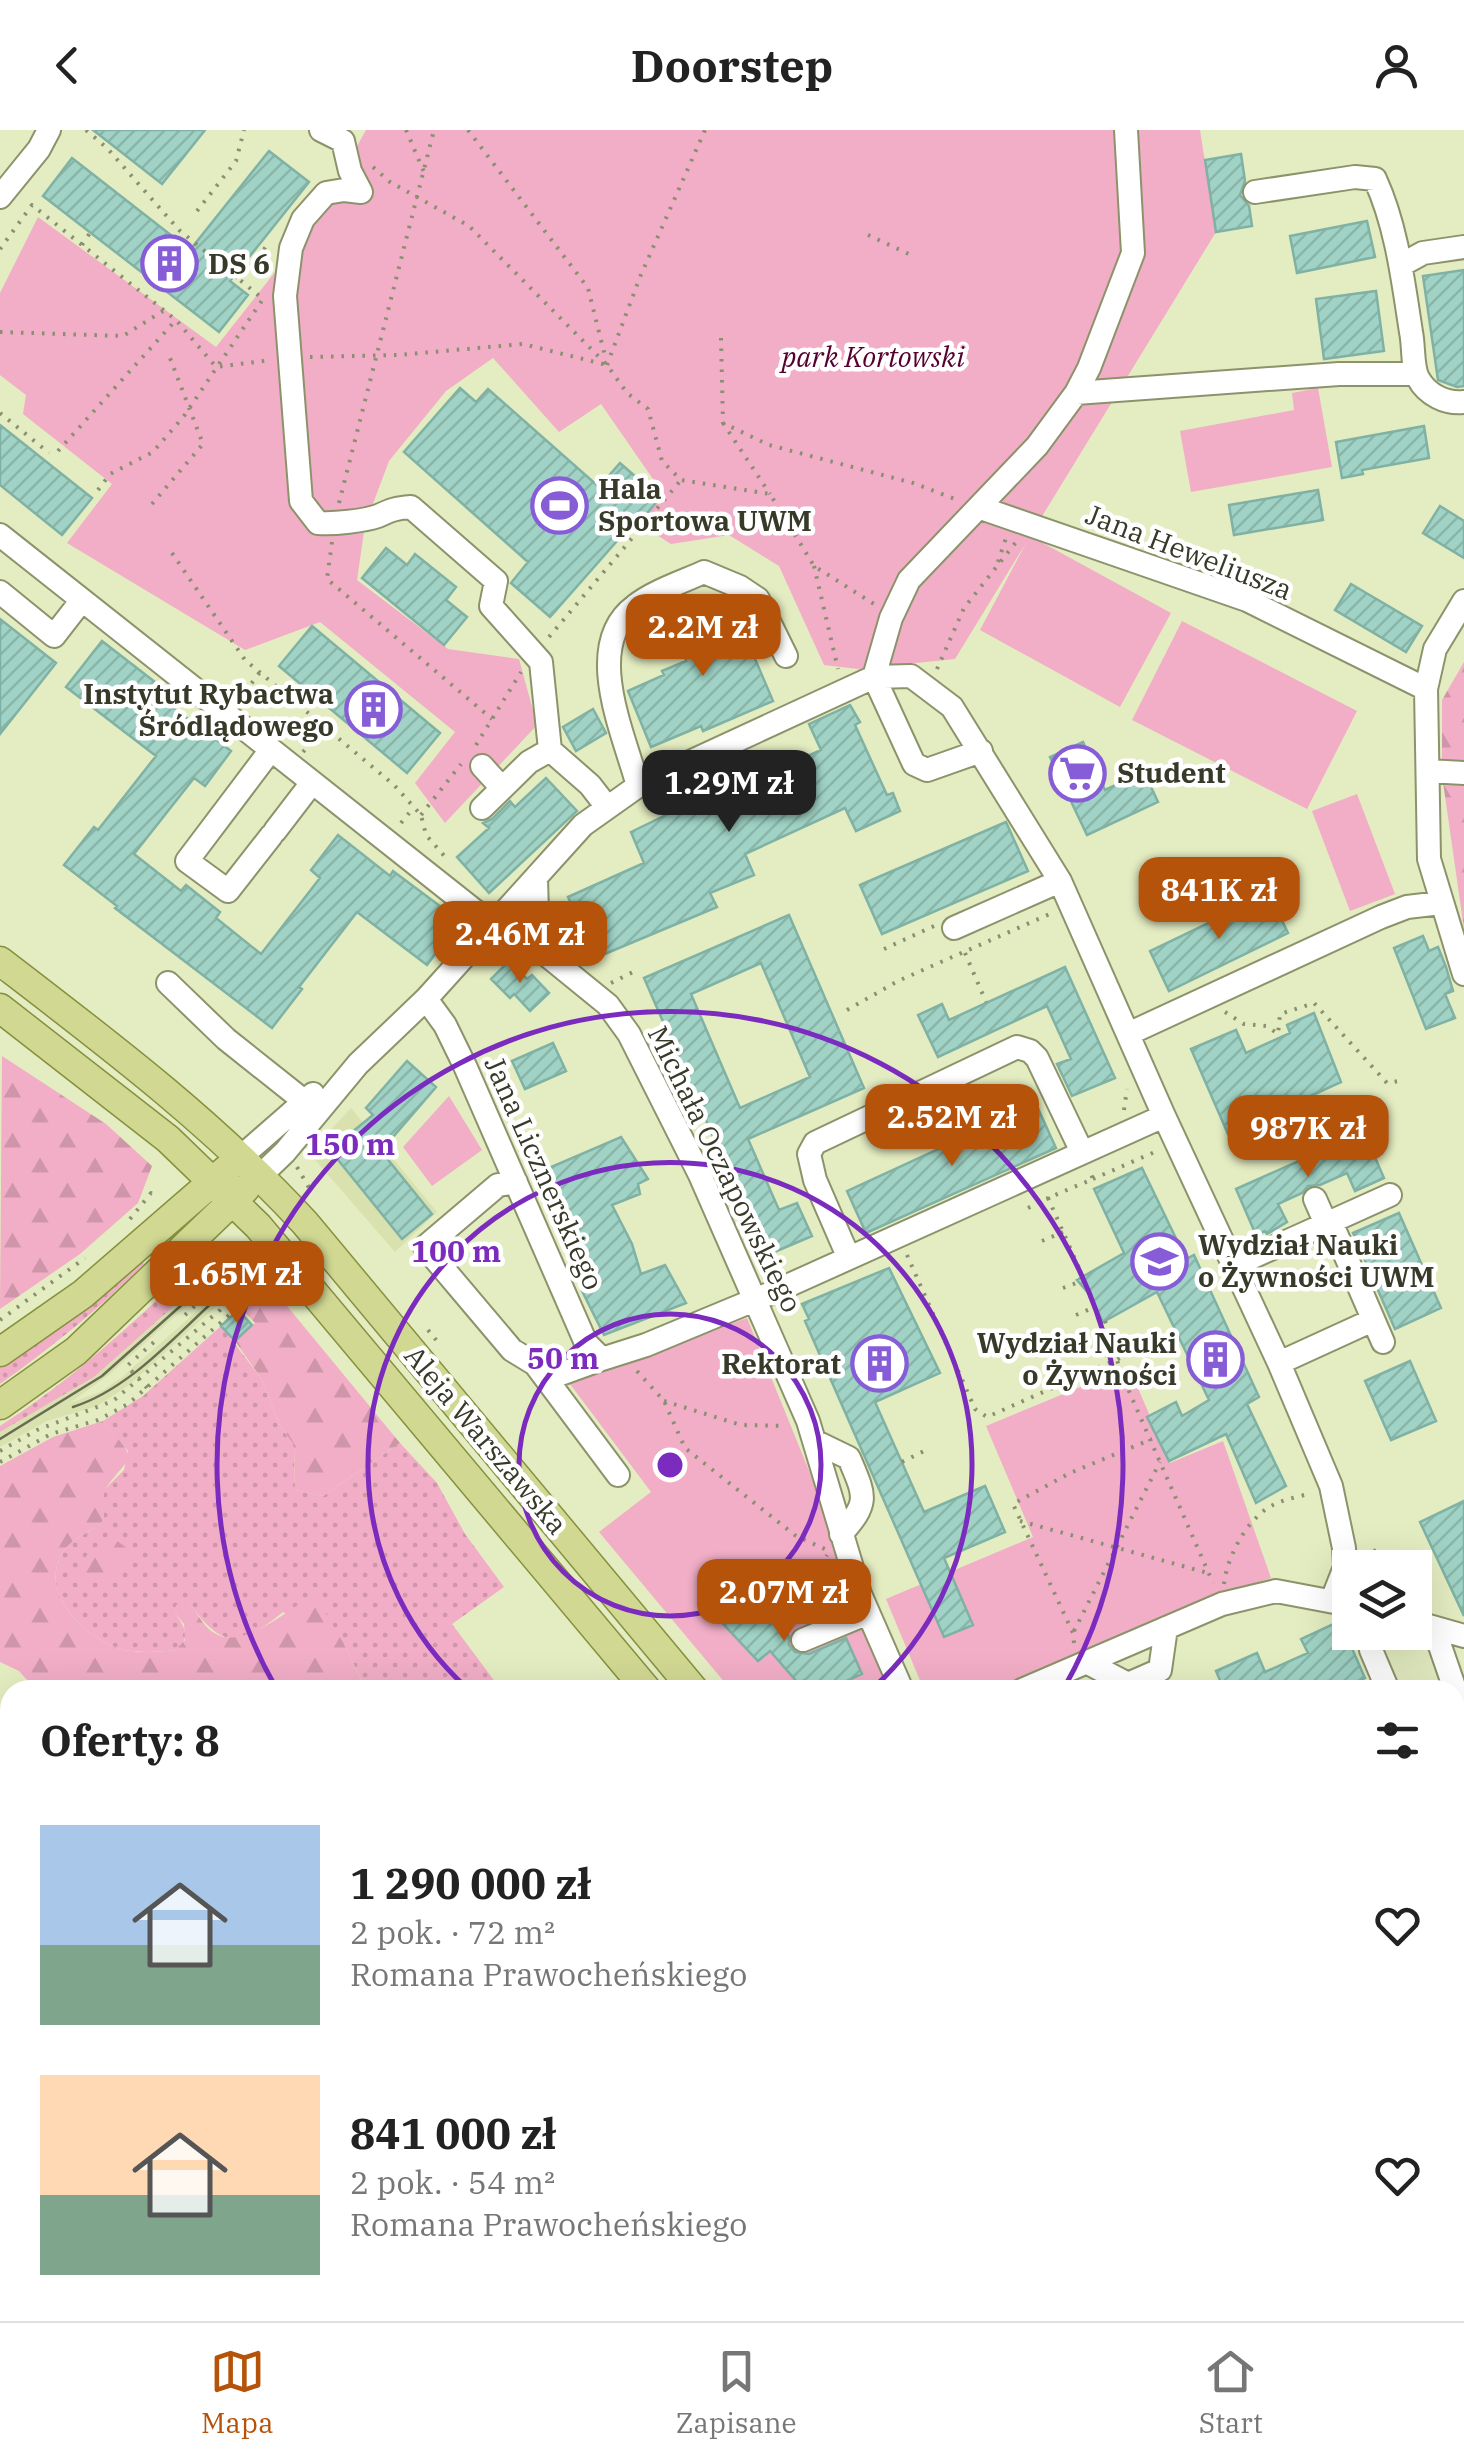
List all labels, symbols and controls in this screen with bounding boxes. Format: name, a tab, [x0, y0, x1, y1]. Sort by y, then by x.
text: Doorstep	[631, 36, 833, 94]
icon: back	[40, 38, 95, 93]
icon: person	[1369, 38, 1424, 93]
building icon: DS 6	[139, 234, 199, 294]
place label: DS 6	[208, 245, 270, 282]
park label: park Kortowski	[778, 338, 965, 375]
place label: Hala Sportowa UWM	[598, 470, 812, 539]
sports icon: Hala Sportowa UWM	[529, 475, 589, 535]
street label: Jana Heweliusza	[1081, 495, 1298, 608]
pin: 2.2M zł	[611, 594, 795, 679]
text: 2.2M zł	[648, 605, 758, 647]
place label: Instytut Rybactwa Śródlądowego	[83, 675, 334, 744]
building icon: Instytut Rybactwa Śródlądowego	[343, 680, 403, 740]
supermarket icon: Student	[1048, 743, 1108, 803]
pin: 1.29M zł	[626, 750, 832, 835]
place label: Student	[1117, 754, 1226, 791]
text: 1.29M zł	[664, 761, 794, 803]
pin: 841K zł	[1127, 857, 1311, 942]
text: 841K zł	[1161, 868, 1277, 910]
pin: 2.46M zł	[417, 901, 623, 986]
text: 2.46M zł	[455, 912, 585, 954]
street label: Michała Oczapowskiego	[640, 1019, 811, 1318]
street label: Jana Licznerskiego	[476, 1050, 613, 1295]
pin: 2.52M zł	[849, 1084, 1055, 1169]
text: 2.52M zł	[887, 1095, 1017, 1137]
pin: 987K zł	[1216, 1095, 1400, 1180]
text: 987K zł	[1250, 1106, 1366, 1148]
text: 150 m	[305, 1124, 395, 1163]
place label: Wydział Nauki o Żywności UWM	[1198, 1226, 1435, 1295]
text: 100 m	[411, 1231, 501, 1270]
school or university icon: Wydział Nauki o Żywności UWM	[1129, 1231, 1189, 1291]
pin: 1.65M zł	[134, 1241, 340, 1326]
text: 1.65M zł	[172, 1252, 302, 1294]
place label: Wydział Nauki o Żywności	[977, 1324, 1177, 1393]
building icon: Wydział Nauki o Żywności	[1186, 1329, 1246, 1389]
building icon: Rektorat	[850, 1334, 910, 1394]
street label: Aleja Warszawska	[397, 1338, 576, 1542]
text: 50 m	[527, 1338, 599, 1377]
place label: Rektorat	[721, 1345, 841, 1382]
centre of rings	[652, 1447, 688, 1483]
map controls	[1332, 1550, 1432, 1650]
button: layers	[1332, 1550, 1432, 1650]
pin: 2.07M zł	[681, 1559, 887, 1644]
text: 2.07M zł	[719, 1570, 849, 1612]
text: Oferty: 8	[40, 1713, 220, 1768]
icon: filters	[1370, 1713, 1425, 1768]
text: 1 290 000 zł	[350, 1856, 591, 1911]
icon: home	[120, 1865, 240, 1985]
icon: heart	[1370, 1898, 1425, 1953]
text: 2 pok. · 72 m²	[350, 1911, 555, 1953]
text: Romana Prawocheńskiego	[350, 1953, 747, 1995]
text: 841 000 zł	[350, 2106, 556, 2161]
icon: home	[120, 2115, 240, 2235]
icon: heart	[1370, 2148, 1425, 2203]
text: 2 pok. · 54 m²	[350, 2161, 555, 2203]
text: Romana Prawocheńskiego	[350, 2203, 747, 2245]
tab: Mapa	[201, 2344, 274, 2441]
tab: Zapisane	[676, 2344, 797, 2441]
tab: Start	[1199, 2344, 1263, 2441]

